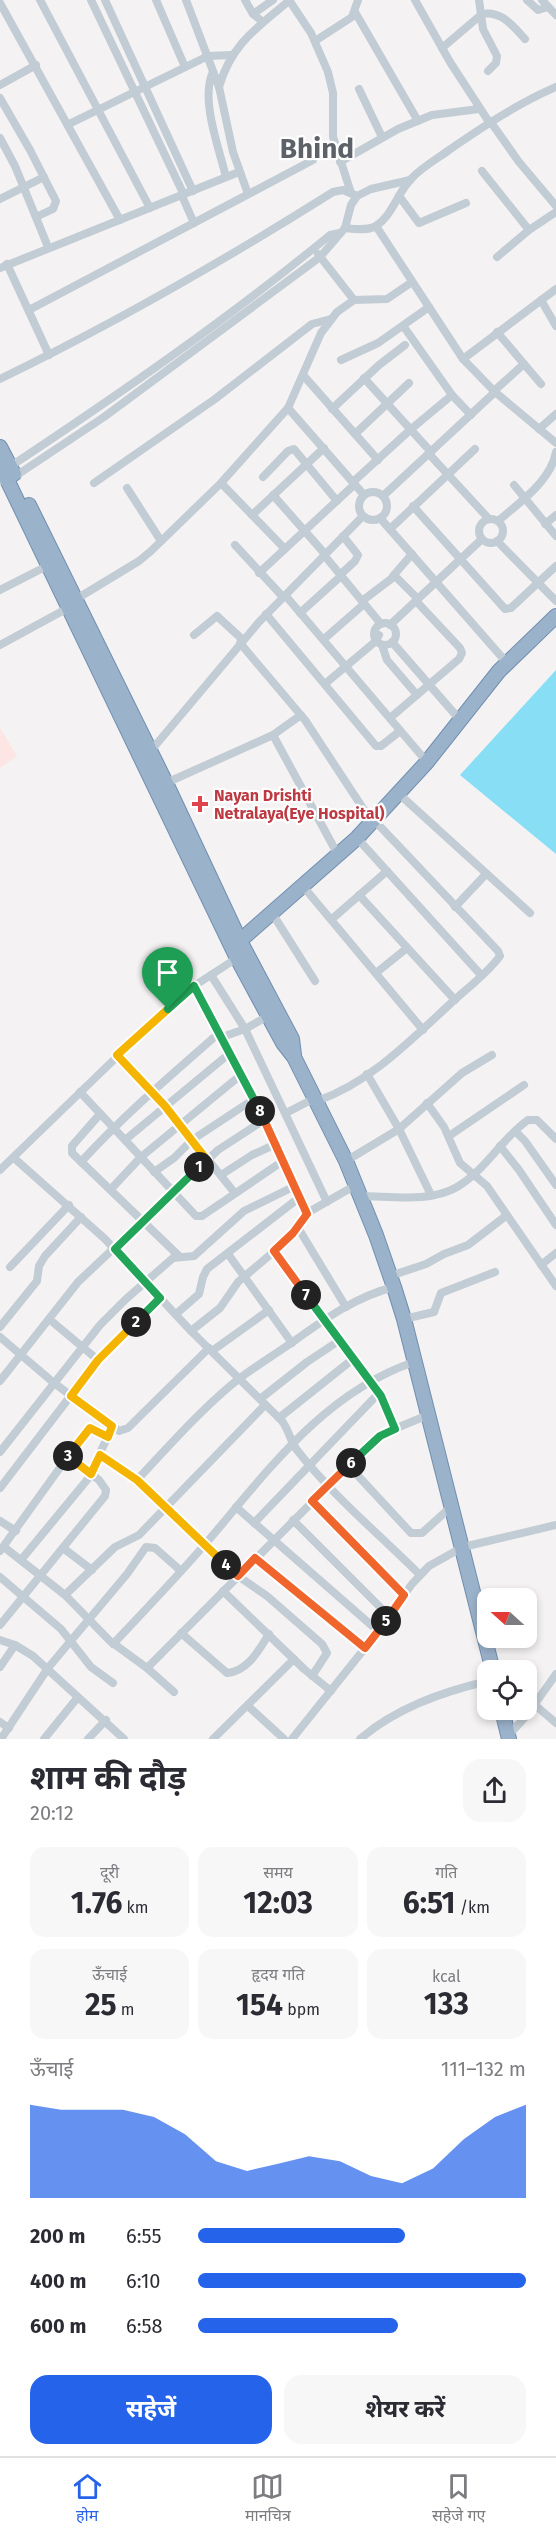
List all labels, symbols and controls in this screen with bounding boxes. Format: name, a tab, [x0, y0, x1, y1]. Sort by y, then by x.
district label: Bhind	[280, 132, 354, 165]
place label: Nayan Drishti Netralaya(Eye Hospital)	[214, 786, 384, 823]
marker: Nayan Drishti Netralaya(Eye Hospital)	[191, 795, 209, 813]
pin	[142, 947, 193, 1009]
icon: arrive	[151, 956, 184, 989]
pin: 8	[245, 1096, 275, 1126]
text: 8	[255, 1101, 265, 1120]
pin: 1	[184, 1152, 214, 1182]
text: 1	[195, 1157, 203, 1176]
pin: 7	[291, 1280, 321, 1310]
text: 7	[302, 1285, 310, 1304]
pin: 2	[121, 1307, 151, 1337]
text: 2	[132, 1312, 140, 1331]
pin: 3	[53, 1441, 83, 1471]
text: 3	[64, 1446, 72, 1465]
pin: 6	[336, 1448, 366, 1478]
text: 6	[346, 1453, 356, 1472]
pin: 4	[211, 1550, 241, 1580]
text: 4	[221, 1555, 231, 1574]
north arrow	[477, 1588, 537, 1648]
map controls	[477, 1588, 537, 1720]
pin: 5	[371, 1606, 401, 1636]
text: 5	[382, 1611, 390, 1630]
button: locate	[477, 1660, 537, 1720]
text: शाम की दौड़	[30, 1758, 186, 1798]
button: share	[463, 1759, 526, 1822]
text: 20:12	[30, 1801, 74, 1825]
text: दूरी	[100, 1863, 119, 1882]
text: समय	[263, 1863, 293, 1882]
text: गति	[435, 1863, 457, 1882]
text: 1.76	[71, 1885, 122, 1921]
text: 12:03	[243, 1885, 313, 1921]
text: 6:51	[403, 1885, 455, 1921]
text: km	[122, 1898, 149, 1917]
text: /km	[455, 1898, 490, 1917]
text: ऊँचाई	[92, 1965, 127, 1984]
text: हृदय गति	[251, 1965, 305, 1984]
text: kcal	[432, 1967, 461, 1986]
text: 133	[424, 1986, 469, 2022]
text: 25	[85, 1987, 116, 2023]
text: 154	[236, 1987, 283, 2023]
text: m	[116, 2000, 134, 2019]
text: bpm	[283, 2000, 320, 2019]
text: ऊँचाई	[30, 2057, 73, 2081]
text: 111–132 m	[441, 2057, 526, 2081]
text: 200 m	[30, 2224, 85, 2248]
text: 6:55	[126, 2224, 161, 2248]
text: 400 m	[30, 2269, 86, 2293]
text: 6:10	[126, 2269, 160, 2293]
text: 600 m	[30, 2314, 86, 2338]
text: 6:58	[126, 2314, 163, 2338]
button: सहेजें	[30, 2375, 272, 2444]
button: शेयर करें	[284, 2375, 526, 2444]
tab: होम	[71, 2470, 104, 2528]
tab: मानचित्र	[245, 2470, 291, 2528]
tab: सहेजे गए	[432, 2470, 485, 2528]

